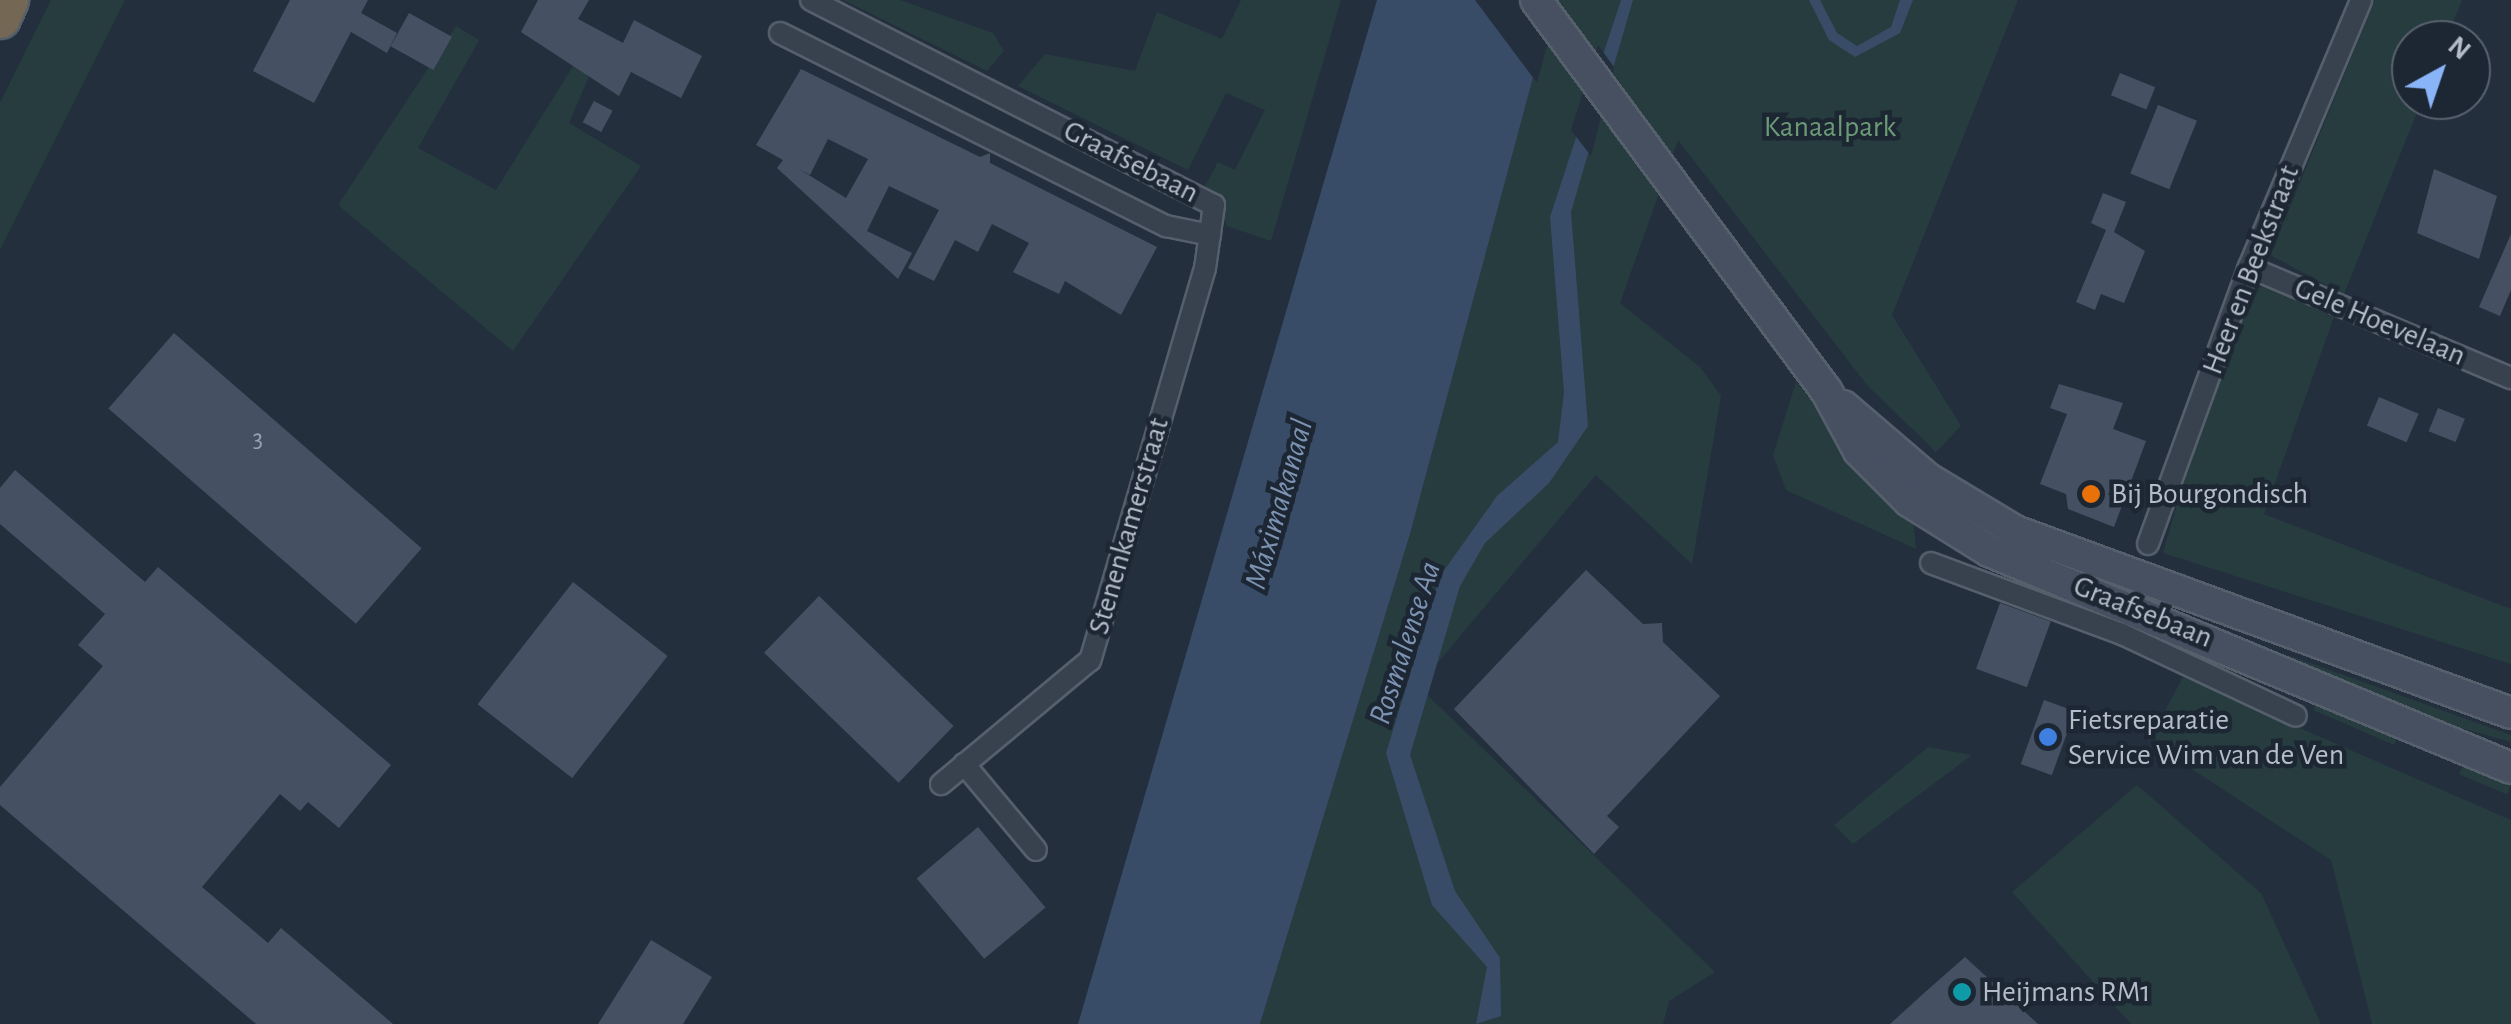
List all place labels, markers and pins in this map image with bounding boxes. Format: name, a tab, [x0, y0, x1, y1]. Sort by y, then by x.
place label: Bij Bourgondisch	[2111, 476, 2308, 512]
marker: Bij Bourgondisch	[2080, 483, 2102, 505]
place label: Fietsreparatie Service Wim van de Ven	[2068, 702, 2344, 772]
marker: Fietsreparatie Service Wim van de Ven	[2037, 726, 2059, 748]
place label: Heijmans RM1	[1982, 974, 2151, 1010]
marker: Heijmans RM1	[1951, 981, 1973, 1003]

